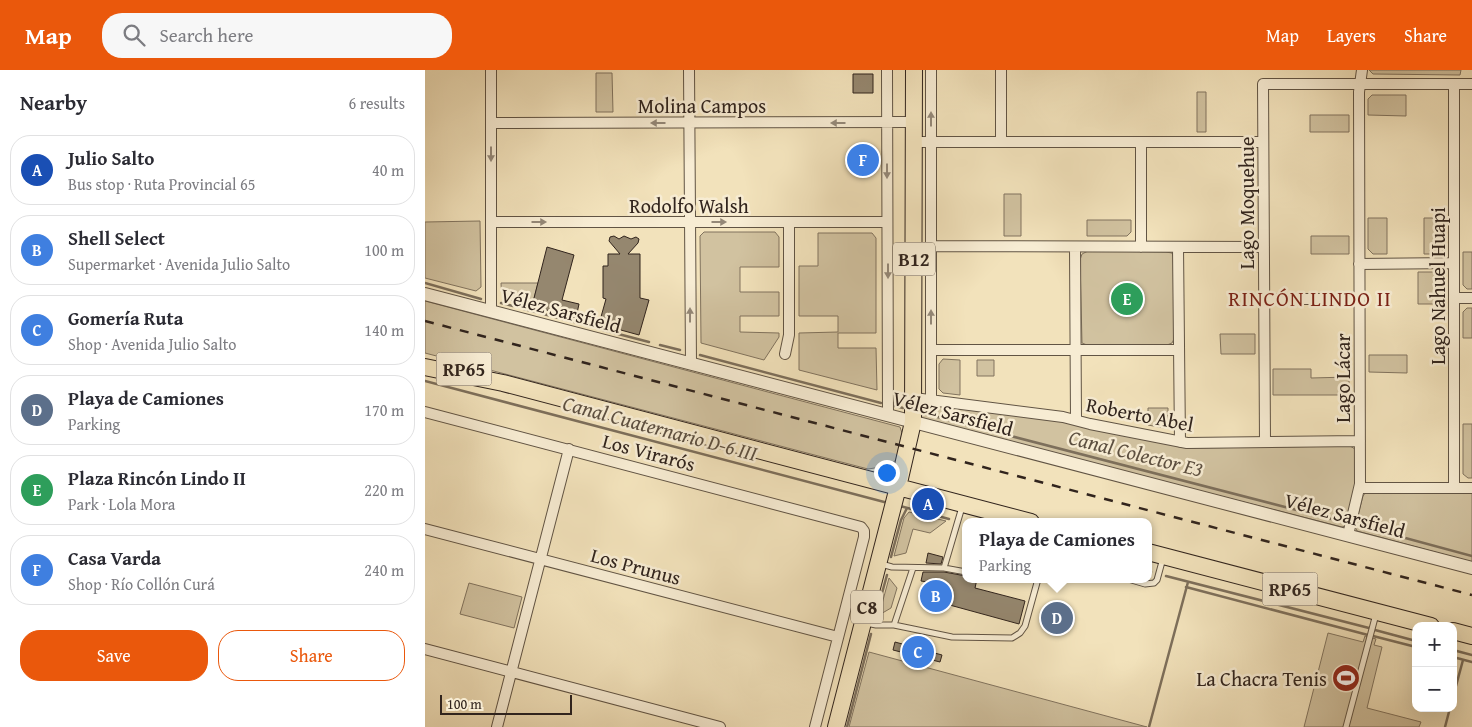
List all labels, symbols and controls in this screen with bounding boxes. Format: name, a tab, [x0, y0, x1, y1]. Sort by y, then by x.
search box	[102, 13, 452, 58]
text: Map	[25, 18, 72, 53]
icon: search	[120, 21, 148, 49]
text: Search here	[160, 21, 253, 49]
text: Map	[1266, 22, 1299, 49]
text: Layers	[1327, 22, 1376, 49]
text: Share	[1404, 22, 1447, 49]
text: Nearby	[20, 87, 87, 118]
text: 6 results	[348, 91, 405, 115]
street label: Molina Campos	[638, 91, 766, 120]
one-way arrow	[927, 111, 935, 127]
one-way arrow	[650, 119, 666, 127]
one-way arrow	[830, 119, 846, 127]
street label: Lago Moquehue	[1232, 137, 1261, 269]
pin: F	[847, 141, 879, 179]
text: Julio Salto	[68, 144, 154, 172]
one-way arrow	[487, 146, 495, 162]
text: A	[32, 158, 42, 182]
text: 40 m	[372, 158, 404, 182]
one-way arrow	[883, 163, 891, 179]
text: Bus stop · Ruta Provincial 65	[68, 172, 256, 196]
street label: Rodolfo Walsh	[629, 191, 749, 220]
street label: Lago Nahuel Huapi	[1423, 207, 1452, 365]
one-way arrow	[532, 218, 548, 226]
one-way arrow	[712, 218, 728, 226]
text: Shell Select	[68, 224, 165, 252]
text: B	[32, 238, 42, 262]
text: 100 m	[364, 238, 404, 262]
road number: B12	[893, 242, 935, 275]
text: Supermarket · Avenida Julio Salto	[68, 252, 290, 276]
one-way arrow	[884, 263, 892, 279]
street label: Vélez Sarsfield	[497, 280, 625, 340]
pin: E	[1111, 280, 1143, 318]
district label: RINCÓN LINDO II	[1228, 283, 1392, 314]
text: Gomería Ruta	[68, 304, 183, 332]
one-way arrow	[686, 306, 694, 322]
one-way arrow	[927, 308, 935, 324]
text: C	[32, 318, 42, 342]
text: 140 m	[364, 318, 404, 342]
text: Shop · Avenida Julio Salto	[68, 332, 236, 356]
street label: Lago Lácar	[1328, 333, 1357, 423]
road number: RP65	[437, 352, 491, 386]
street label: Vélez Sarsfield	[889, 383, 1017, 443]
text: Playa de Camiones	[68, 384, 224, 412]
water label: Canal Cuaternario D-6 III	[559, 387, 761, 469]
street label: Roberto Abel	[1084, 389, 1197, 439]
text: D	[32, 398, 42, 422]
text: 170 m	[364, 398, 404, 422]
text: Parking	[68, 412, 120, 436]
water label: Canal Colector E3	[1066, 421, 1206, 485]
street label: Los Virarós	[599, 426, 699, 478]
your location	[874, 460, 900, 486]
text: Plaza Rincón Lindo II	[68, 464, 246, 492]
text: E	[33, 478, 41, 502]
text: 220 m	[364, 478, 404, 502]
pin: A	[912, 485, 944, 523]
street label: Vélez Sarsfield	[1281, 485, 1409, 545]
text: Park · Lola Mora	[68, 492, 175, 516]
popup	[962, 518, 1152, 583]
text: Playa de Camiones	[979, 525, 1135, 553]
street label: Los Prunus	[588, 540, 684, 592]
text: Casa Varda	[68, 544, 161, 572]
text: Parking	[979, 553, 1031, 577]
text: F	[33, 558, 41, 582]
text: 240 m	[364, 558, 404, 582]
text: Shop · Río Collón Curá	[68, 572, 215, 596]
road number: RP65	[1263, 572, 1317, 606]
pin: B	[920, 577, 952, 615]
road number: C8	[851, 590, 883, 624]
pin: D	[1041, 599, 1073, 637]
map controls	[1412, 622, 1457, 712]
button: +	[1412, 622, 1457, 667]
button: Save	[20, 630, 208, 681]
button: Share	[218, 630, 405, 681]
pin: C	[902, 633, 934, 671]
sports icon: La Chacra Tenis	[1331, 663, 1361, 693]
place label: La Chacra Tenis	[1196, 664, 1327, 693]
button: −	[1412, 667, 1457, 712]
scale bar	[440, 692, 573, 715]
text: 100 m	[447, 694, 482, 714]

